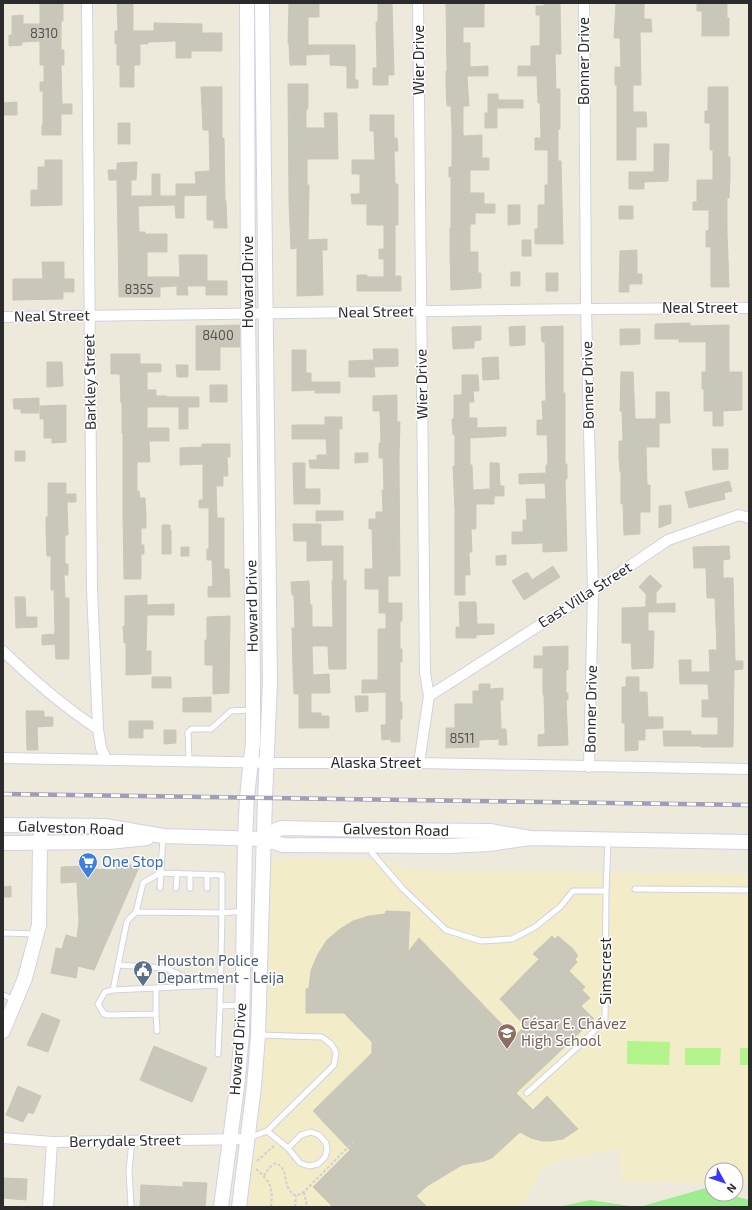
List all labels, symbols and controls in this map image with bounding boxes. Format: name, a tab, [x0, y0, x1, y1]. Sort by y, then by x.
street label: Bonner Drive	[574, 17, 592, 105]
house number: 8310	[30, 25, 58, 41]
street label: Wier Drive	[409, 25, 427, 95]
street label: Howard Drive	[238, 236, 256, 328]
house number: 8355	[124, 281, 154, 297]
street label: Neal Street	[662, 298, 738, 316]
street label: Neal Street	[338, 301, 414, 321]
street label: Neal Street	[14, 305, 90, 325]
house number: 8400	[202, 327, 234, 343]
street label: Barkley Street	[79, 333, 99, 430]
street label: Bonner Drive	[577, 341, 597, 429]
street label: Wier Drive	[411, 349, 431, 419]
street label: East Villa Street	[534, 557, 635, 631]
street label: Howard Drive	[241, 560, 261, 652]
street label: Bonner Drive	[580, 665, 600, 753]
house number: 8511	[449, 730, 475, 746]
street label: Alaska Street	[331, 753, 422, 771]
street label: Galveston Road	[18, 816, 124, 838]
street label: Galveston Road	[343, 819, 449, 839]
supermarket icon: One Stop	[77, 851, 99, 879]
place label: One Stop	[102, 852, 163, 870]
street label: Simscrest	[596, 937, 614, 1005]
place label: Houston Police Department - Leija	[157, 951, 284, 987]
public building icon: Houston Police Department - Leija	[132, 959, 154, 987]
street label: Howard Drive	[225, 1002, 249, 1096]
place label: César E. Chávez High School	[521, 1014, 627, 1049]
school or university icon: César E. Chávez High School	[496, 1022, 518, 1050]
street label: Berrydale Street	[69, 1130, 181, 1150]
north arrow	[704, 1162, 744, 1202]
text: N	[724, 1182, 740, 1196]

